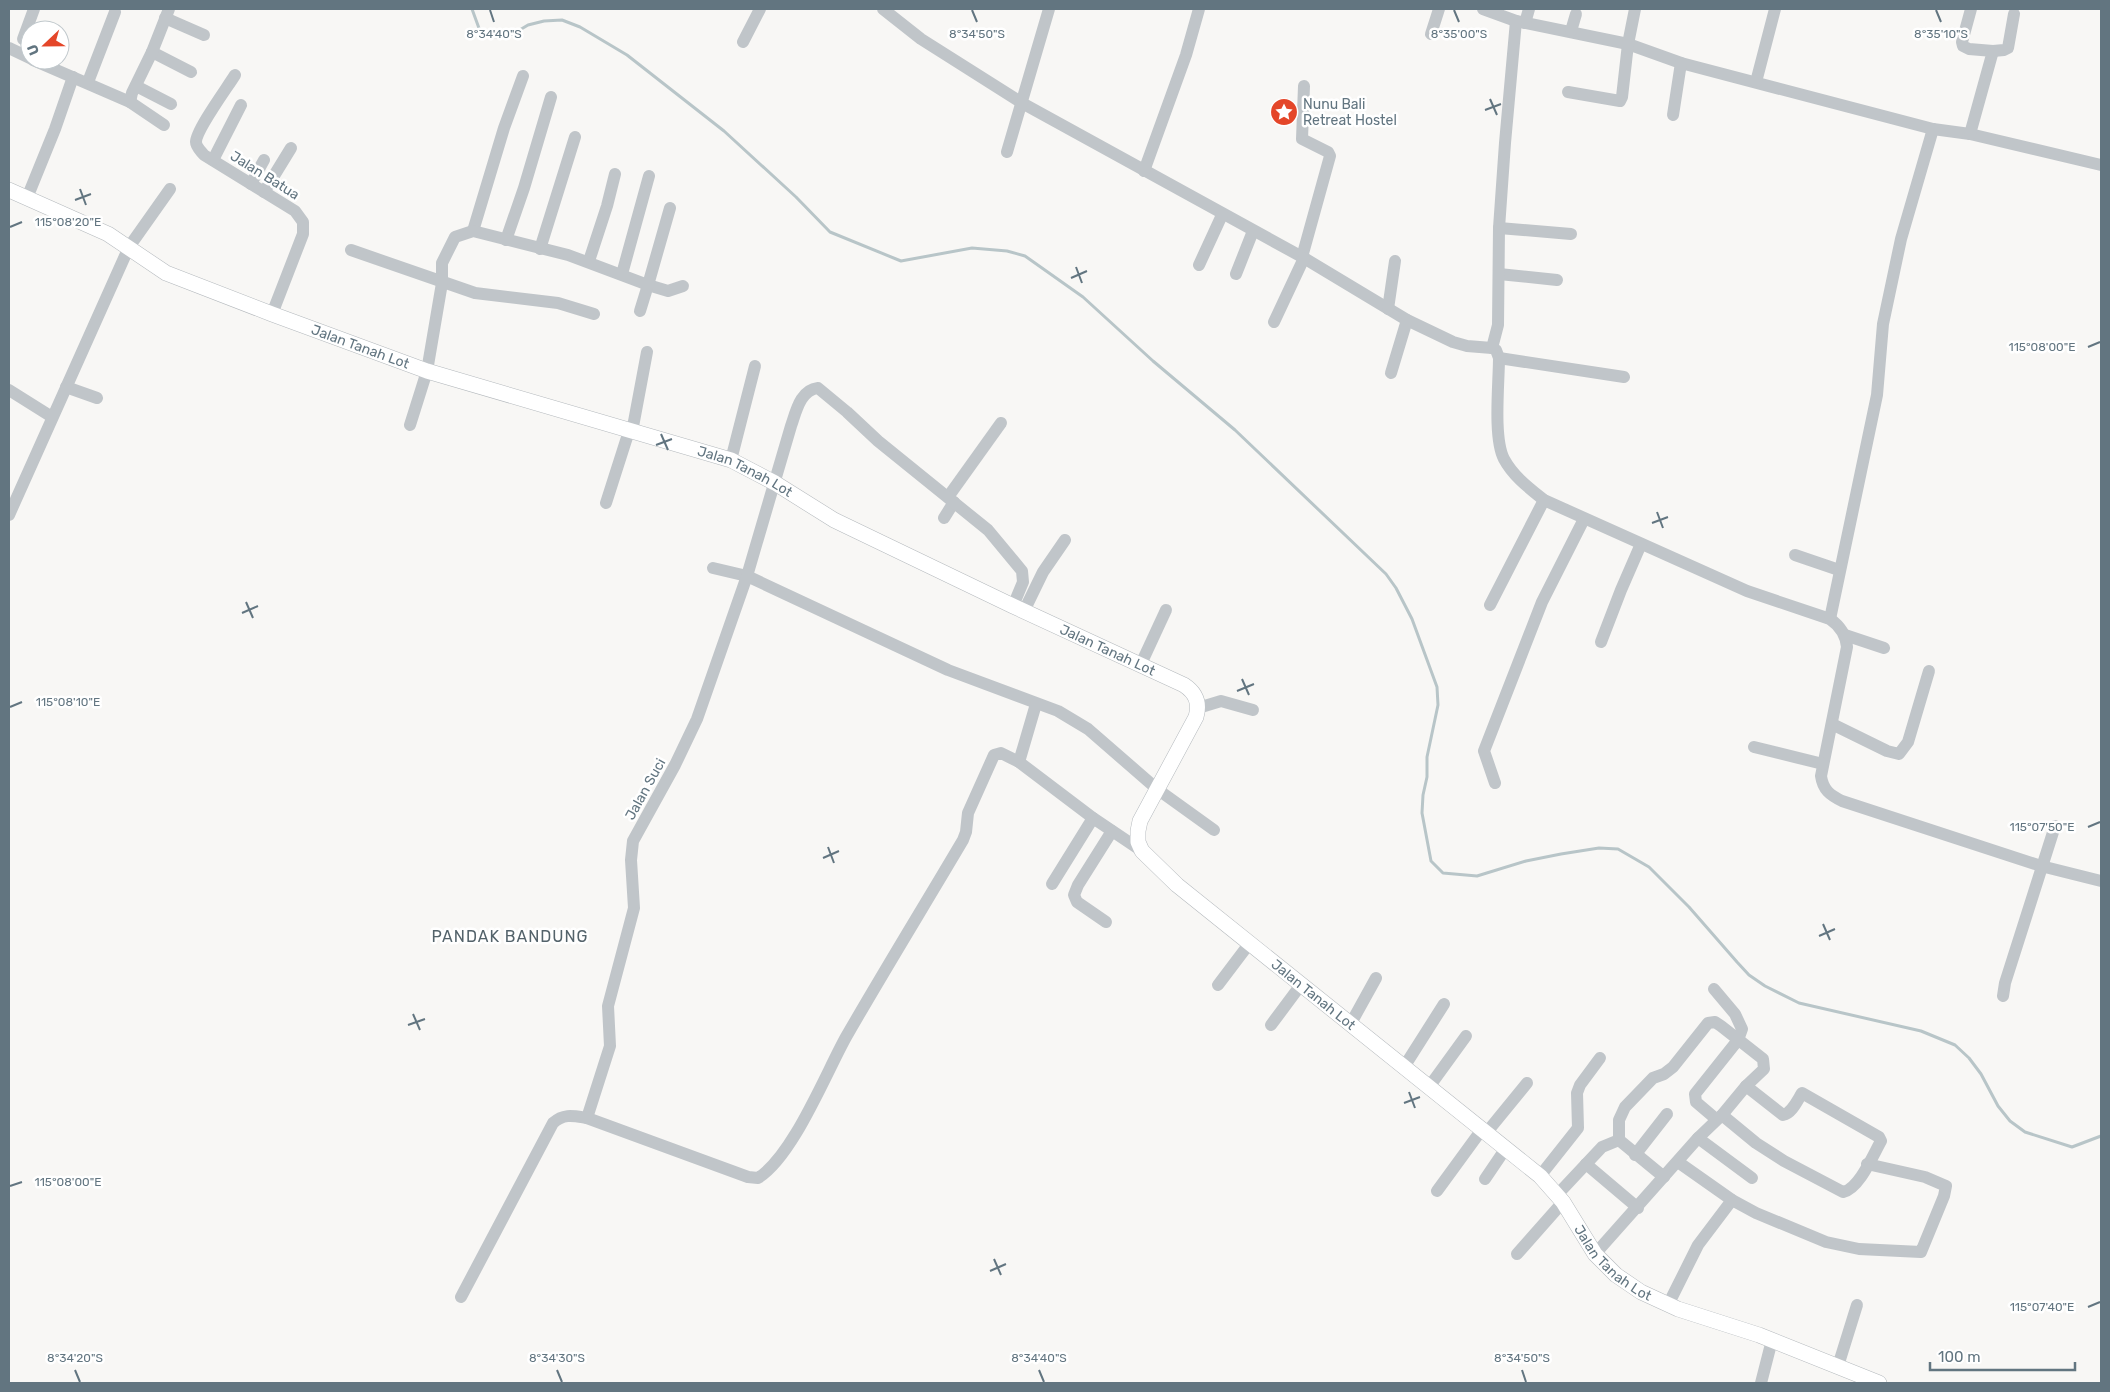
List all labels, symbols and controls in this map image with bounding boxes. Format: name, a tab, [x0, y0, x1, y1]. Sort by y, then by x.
north arrow	[20, 20, 70, 70]
text: 8°34'40"S	[466, 27, 522, 41]
text: 8°34'50"S	[949, 27, 1005, 41]
text: 8°35'00"S	[1431, 27, 1487, 41]
text: 8°35'10"S	[1914, 27, 1968, 41]
text: U	[24, 42, 43, 58]
place label: Nunu Bali Retreat Hostel	[1303, 96, 1397, 129]
place icon: Nunu Bali Retreat Hostel	[1269, 97, 1299, 127]
street label: Jalan Batua	[227, 147, 302, 203]
text: 115°08'20"E	[35, 215, 101, 229]
street label: Jalan Tanah Lot	[309, 321, 412, 373]
text: 115°08'00"E	[2009, 340, 2075, 354]
street label: Jalan Tanah Lot	[695, 443, 796, 501]
street label: Jalan Tanah Lot	[1057, 621, 1158, 680]
text: 115°08'10"E	[36, 695, 100, 709]
street label: Jalan Suci	[622, 755, 669, 823]
text: 115°07'50"E	[2010, 820, 2074, 834]
district label: PANDAK BANDUNG	[431, 927, 589, 946]
street label: Jalan Tanah Lot	[1268, 956, 1359, 1034]
text: 115°08'00"E	[35, 1175, 101, 1189]
street label: Jalan Tanah Lot	[1570, 1222, 1655, 1305]
text: 115°07'40"E	[2010, 1300, 2074, 1314]
scale bar	[1930, 1340, 2075, 1372]
text: 100 m	[1938, 1348, 1980, 1366]
text: 8°34'20"S	[47, 1351, 103, 1365]
text: 8°34'30"S	[529, 1351, 585, 1365]
text: 8°34'40"S	[1011, 1351, 1067, 1365]
text: 8°34'50"S	[1494, 1351, 1550, 1365]

